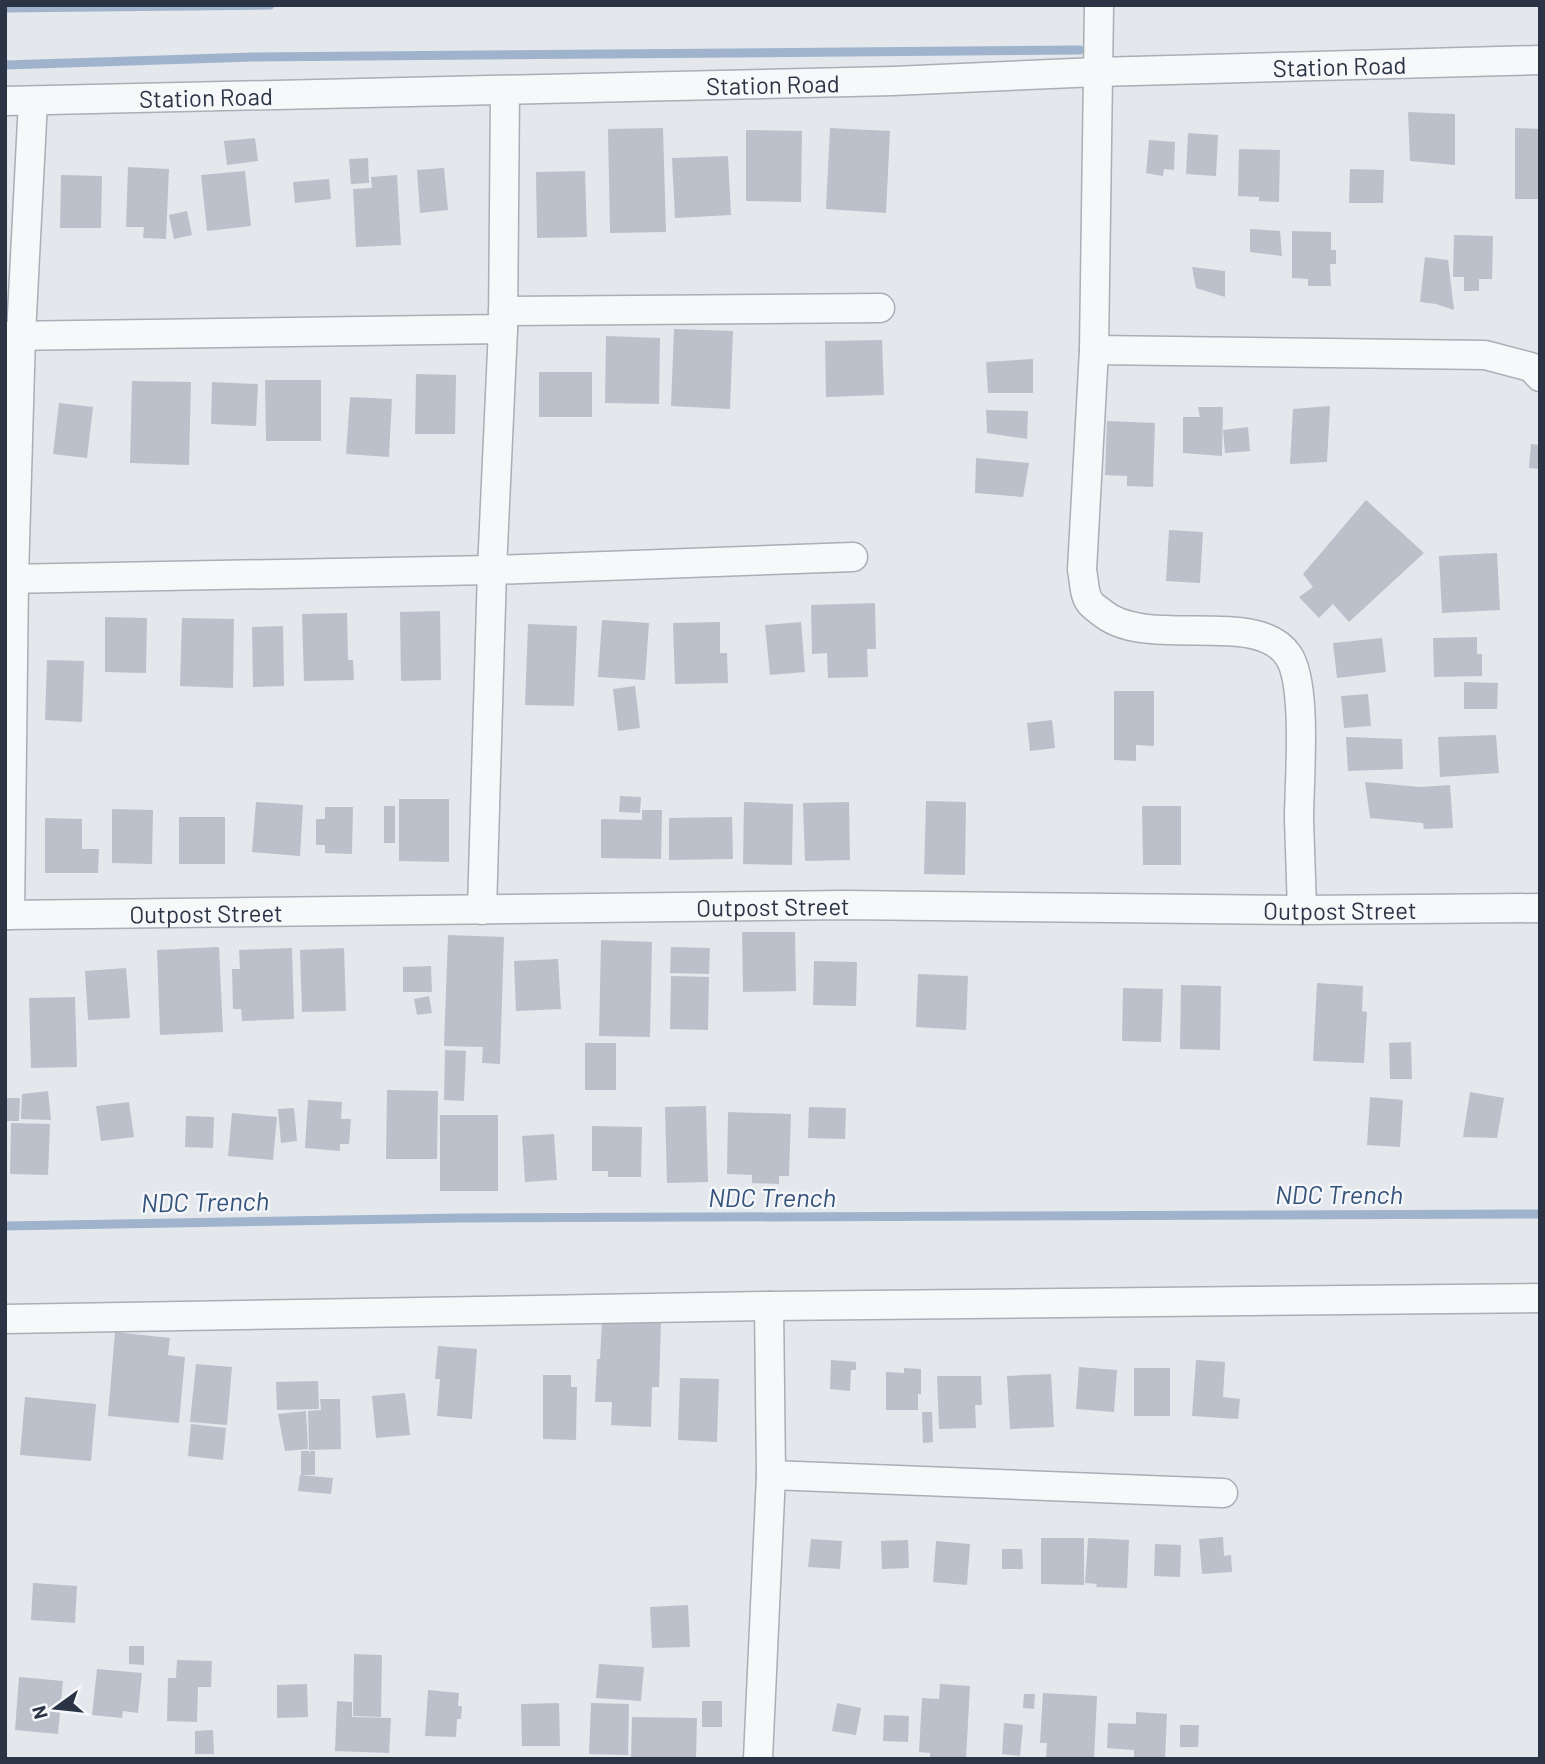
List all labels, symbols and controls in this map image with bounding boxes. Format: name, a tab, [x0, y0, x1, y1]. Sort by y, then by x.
street label: Station Road	[1272, 49, 1407, 82]
street label: Station Road	[706, 68, 840, 100]
street label: Station Road	[139, 80, 273, 112]
street label: Outpost Street	[696, 890, 850, 921]
street label: Outpost Street	[1263, 895, 1417, 925]
street label: Outpost Street	[129, 897, 283, 928]
water label: NDC Trench	[1275, 1178, 1403, 1209]
water label: NDC Trench	[708, 1181, 836, 1212]
water label: NDC Trench	[141, 1184, 269, 1218]
north arrow	[21, 1673, 91, 1743]
text: N	[26, 1703, 52, 1722]

